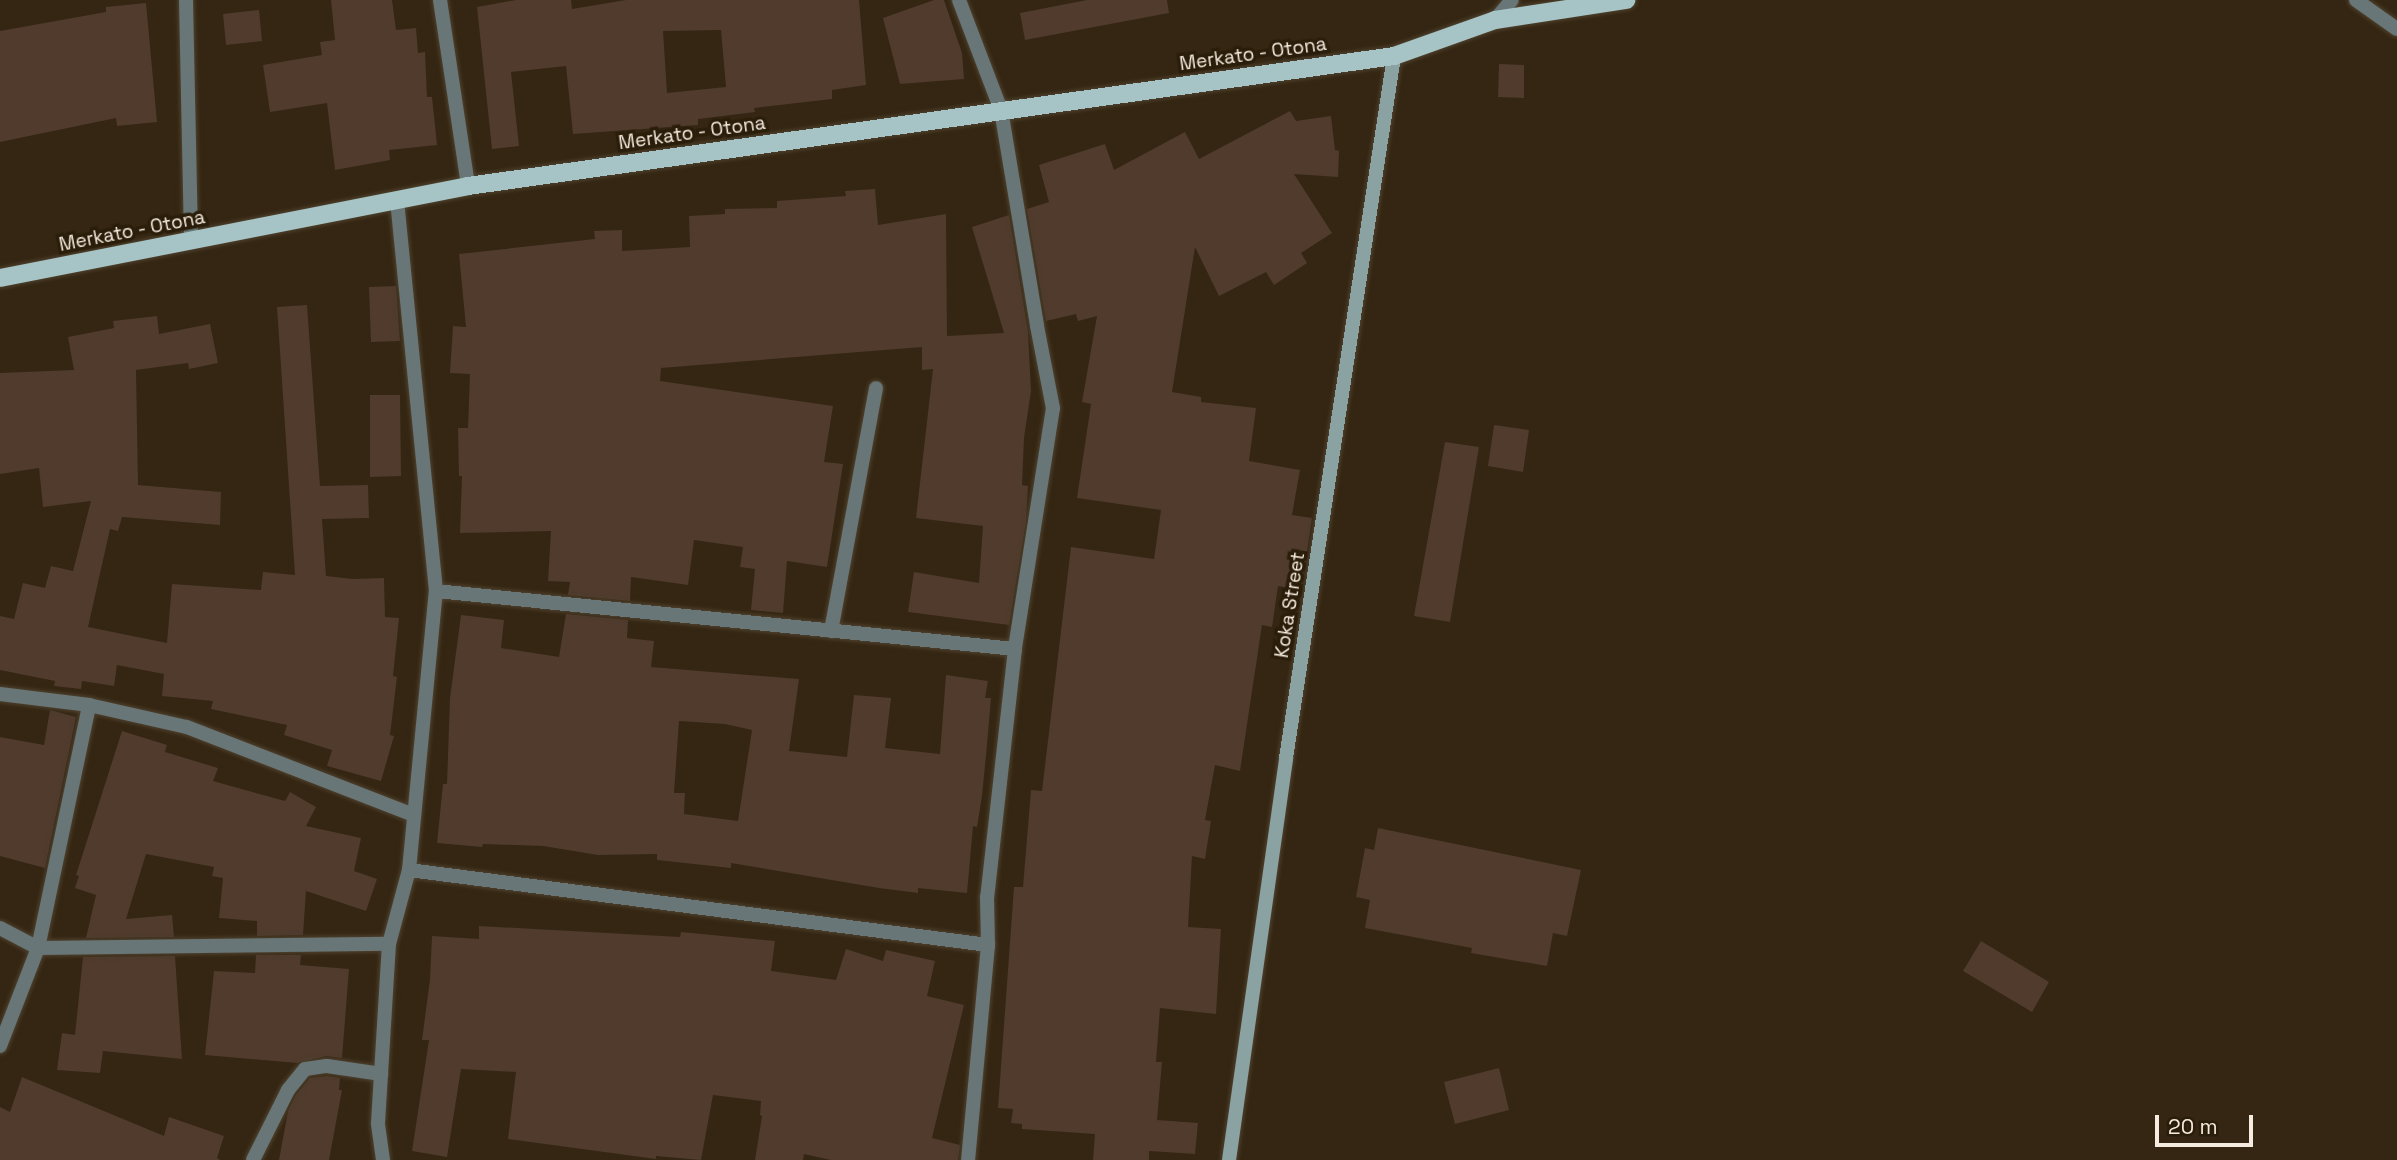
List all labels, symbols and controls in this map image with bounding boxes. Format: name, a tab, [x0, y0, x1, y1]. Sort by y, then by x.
street label: Merkato - Otona	[1178, 32, 1328, 76]
street label: Merkato - Otona	[617, 111, 767, 155]
street label: Merkato - Otona	[57, 206, 207, 256]
street label: Koka Street	[1270, 550, 1310, 660]
scale bar	[2159, 1100, 2257, 1144]
text: 20 m	[2168, 1113, 2218, 1140]

